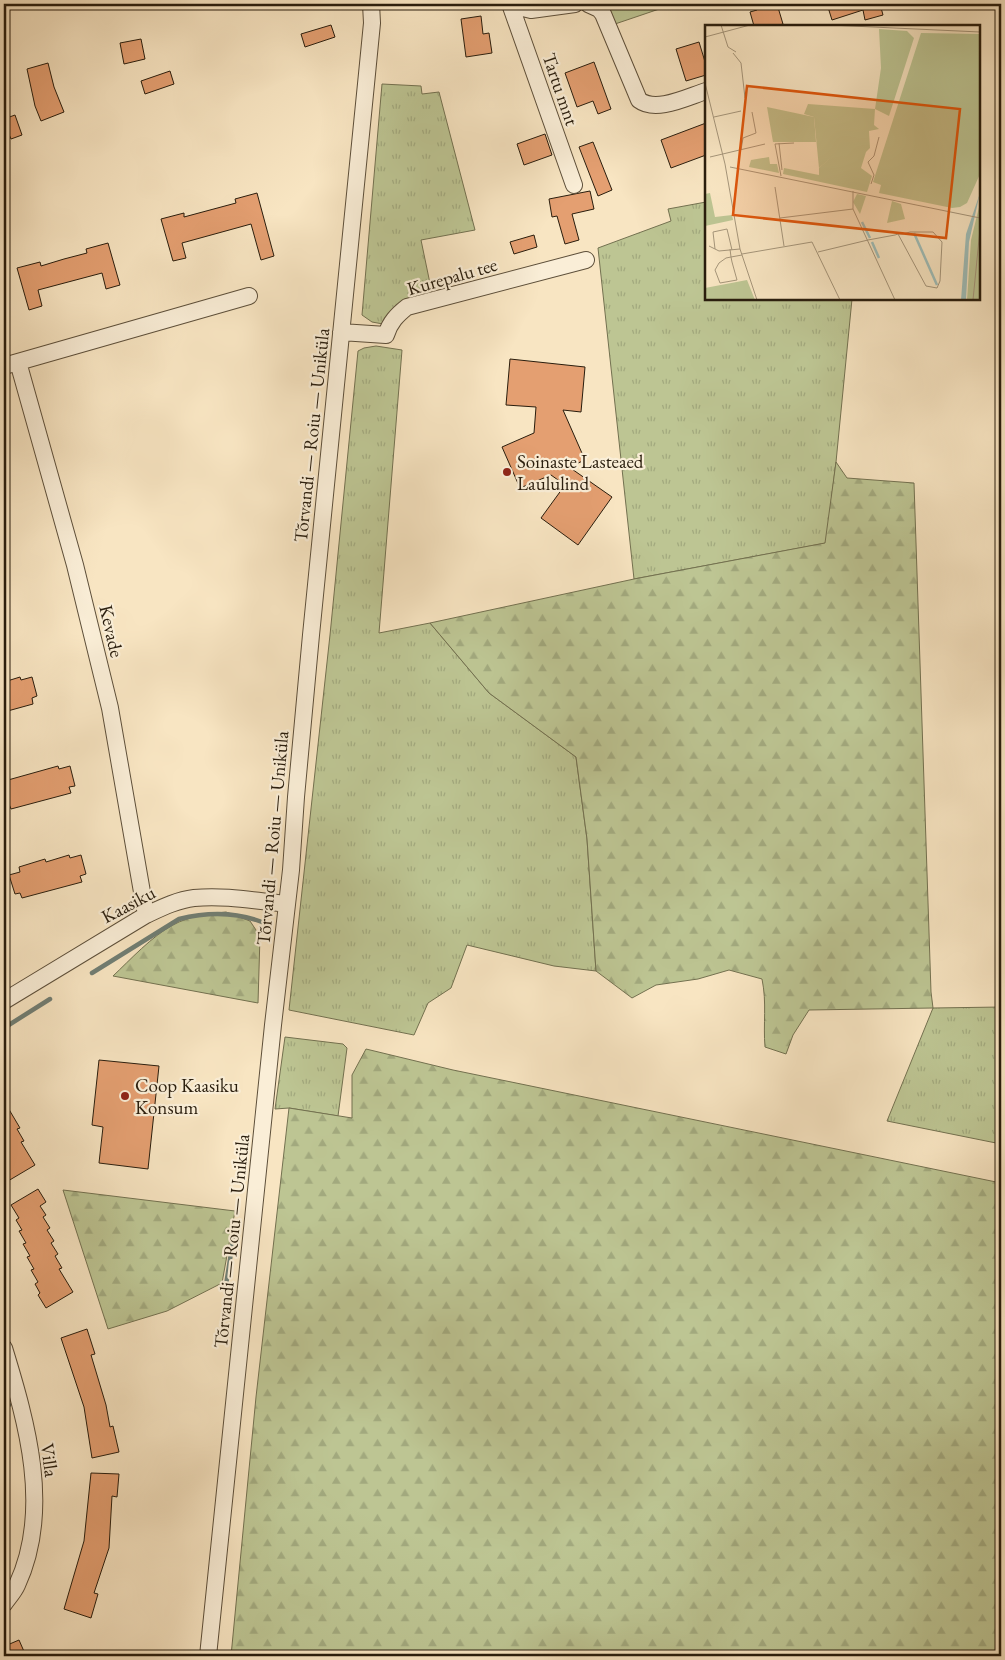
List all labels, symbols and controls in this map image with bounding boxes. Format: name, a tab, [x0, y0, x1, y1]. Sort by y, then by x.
inset map	[705, 25, 980, 300]
street label: Tartu mnt	[536, 50, 585, 129]
street label: Kurepalu tee	[404, 252, 500, 301]
street label: Tõrvandi — Roiu — Uniküla	[288, 326, 335, 543]
place label: Soinaste Lasteaed Laululind	[517, 449, 644, 496]
marker: Soinaste Lasteaed Laululind	[501, 466, 513, 478]
street label: Kevade	[93, 602, 130, 660]
street label: Tõrvandi — Roiu — Uniküla	[251, 729, 294, 946]
street label: Kaasiku	[97, 880, 160, 929]
place label: Coop Kaasiku Konsum	[135, 1073, 239, 1120]
marker: Coop Kaasiku Konsum	[119, 1090, 131, 1102]
street label: Tõrvandi — Roiu — Uniküla	[208, 1132, 255, 1349]
street label: Villa	[35, 1442, 64, 1479]

